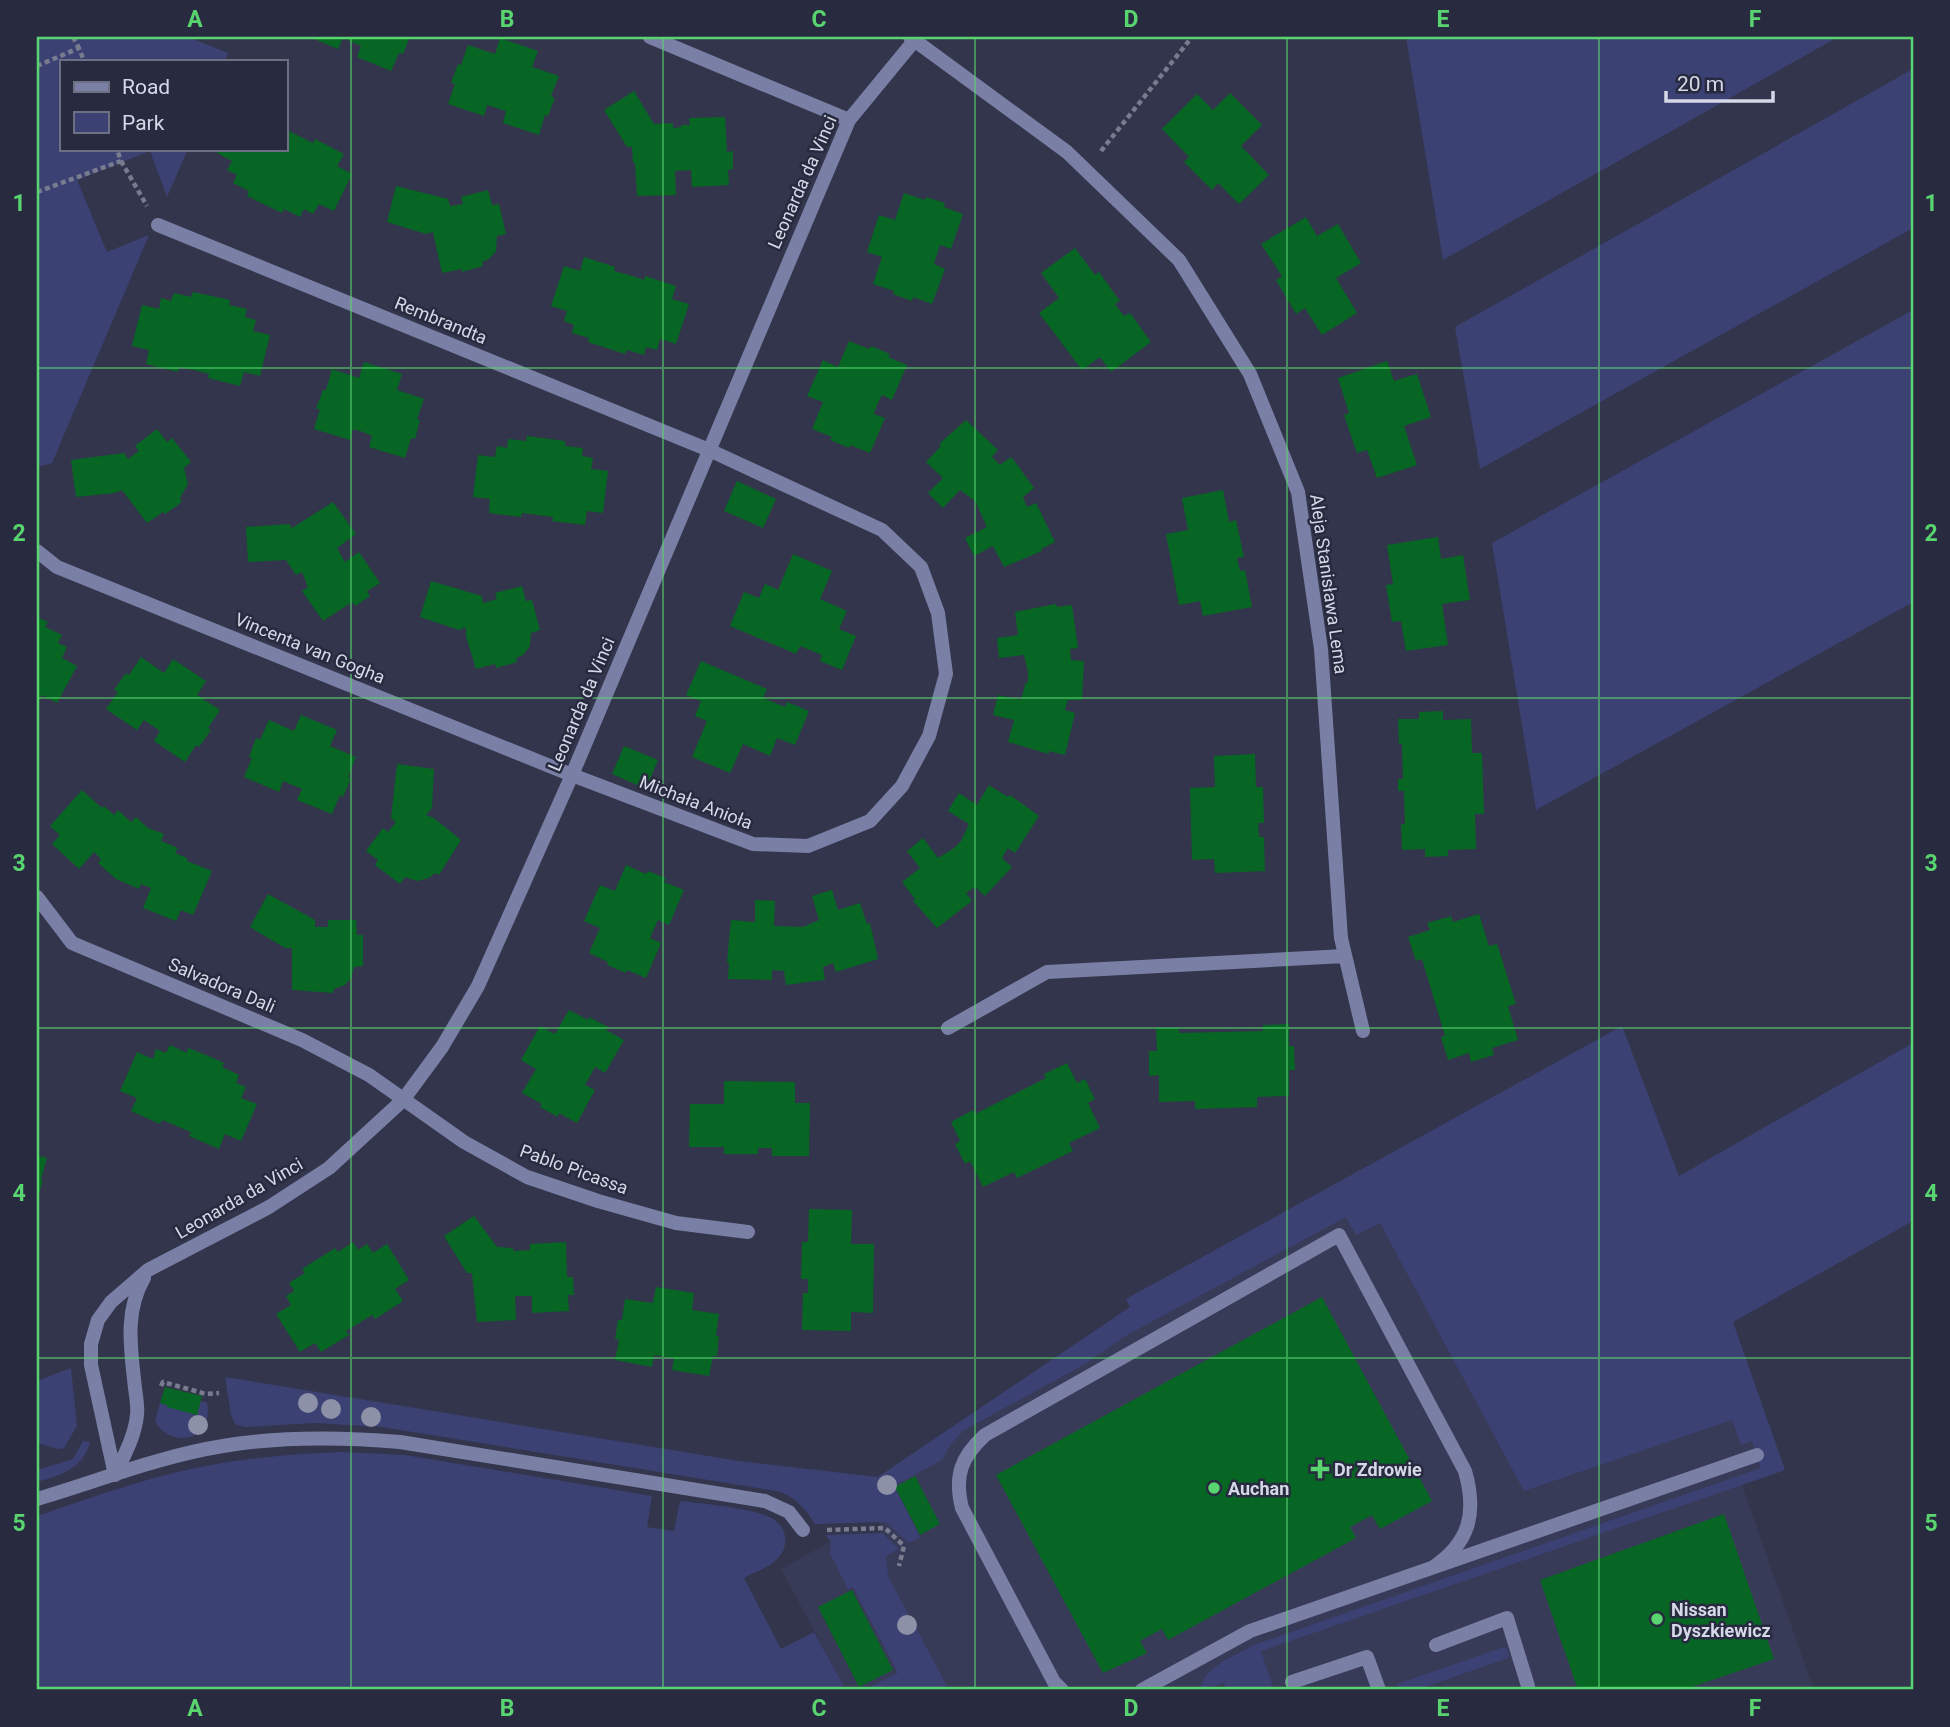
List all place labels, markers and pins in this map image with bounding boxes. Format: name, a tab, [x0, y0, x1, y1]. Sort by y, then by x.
place label: Dr Zdrowie	[1334, 1459, 1422, 1480]
marker: Dr Zdrowie	[1312, 1461, 1328, 1477]
place label: Auchan	[1228, 1478, 1289, 1499]
marker: Auchan	[1206, 1480, 1222, 1496]
place label: Nissan Dyszkiewicz	[1671, 1599, 1771, 1641]
marker: Nissan Dyszkiewicz	[1649, 1611, 1665, 1627]

